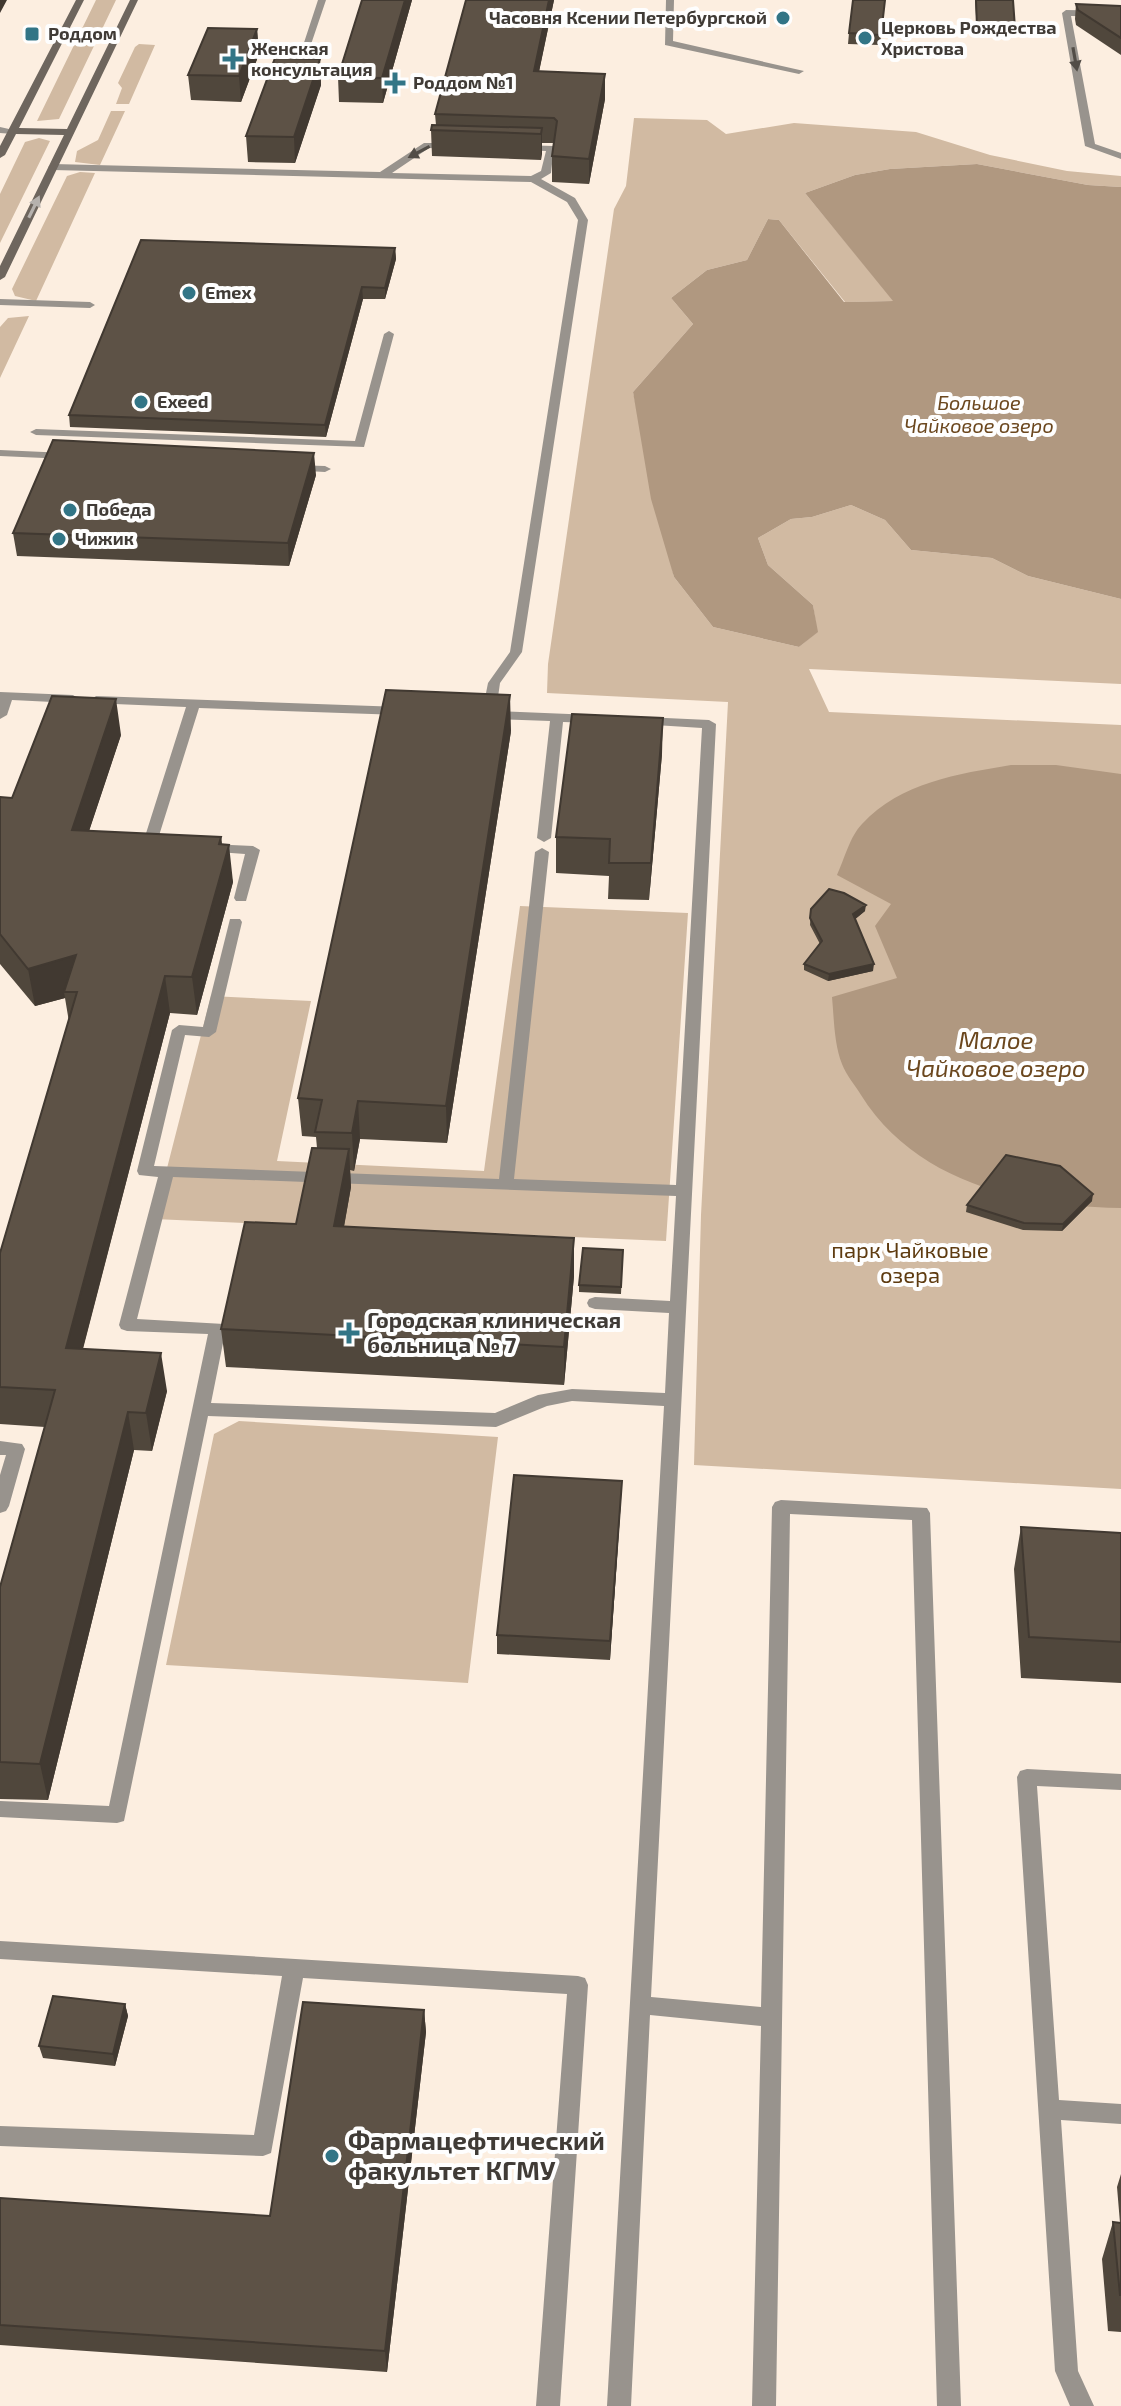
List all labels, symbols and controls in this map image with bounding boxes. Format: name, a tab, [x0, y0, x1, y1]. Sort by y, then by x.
place label: Часовня Ксении Петербургской	[489, 6, 767, 28]
marker: Часовня Ксении Петербургской	[774, 9, 792, 27]
place label: Церковь Рождества Христова	[881, 16, 1057, 59]
place label: Роддом	[48, 22, 117, 44]
marker: Роддом	[23, 25, 41, 43]
marker: Церковь Рождества Христова	[856, 29, 874, 47]
place label: Женская консультация	[251, 37, 373, 80]
one-way arrow	[1069, 46, 1081, 71]
marker: Женская консультация	[222, 48, 244, 70]
place label: Роддом №1	[413, 71, 514, 93]
marker: Роддом №1	[384, 72, 406, 94]
one-way arrow	[407, 145, 430, 159]
one-way arrow	[27, 196, 41, 219]
place label: Emex	[205, 281, 252, 303]
marker: Emex	[180, 284, 198, 302]
place label: Exeed	[157, 390, 208, 412]
water label: Большое Чайковое озеро	[904, 390, 1054, 437]
marker: Exeed	[132, 393, 150, 411]
place label: Победа	[86, 498, 152, 520]
marker: Победа	[61, 501, 79, 519]
place label: Чижик	[75, 527, 134, 549]
marker: Чижик	[50, 530, 68, 548]
water label: Малое Чайковое озеро	[906, 1025, 1086, 1082]
park label: парк Чайковые озера	[831, 1236, 989, 1287]
place label: Городская клиническая больница № 7	[367, 1306, 621, 1357]
marker: Городская клиническая больница № 7	[338, 1322, 360, 1344]
place label: Фармацефтический факультет КГМУ	[348, 2124, 605, 2185]
marker: Фармацефтический факультет КГМУ	[323, 2147, 341, 2165]

